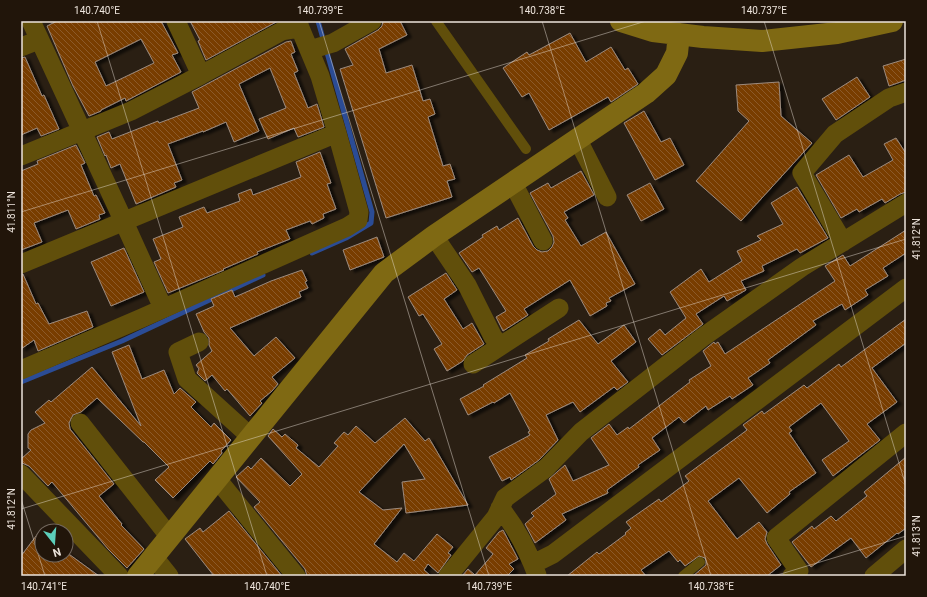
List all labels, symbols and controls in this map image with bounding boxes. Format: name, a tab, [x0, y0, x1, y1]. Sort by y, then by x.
text: 140.740°E	[74, 5, 120, 16]
text: 140.739°E	[297, 5, 343, 16]
text: 140.738°E	[519, 5, 565, 16]
text: 140.737°E	[741, 5, 787, 16]
text: 41.811°N	[6, 191, 17, 233]
text: 41.812°N	[911, 218, 922, 260]
text: 41.812°N	[6, 488, 17, 530]
text: 41.813°N	[911, 515, 922, 557]
north arrow	[34, 523, 74, 563]
text: N	[51, 545, 62, 560]
text: 140.741°E	[21, 581, 67, 592]
text: 140.740°E	[244, 581, 290, 592]
text: 140.739°E	[466, 581, 512, 592]
text: 140.738°E	[688, 581, 734, 592]

